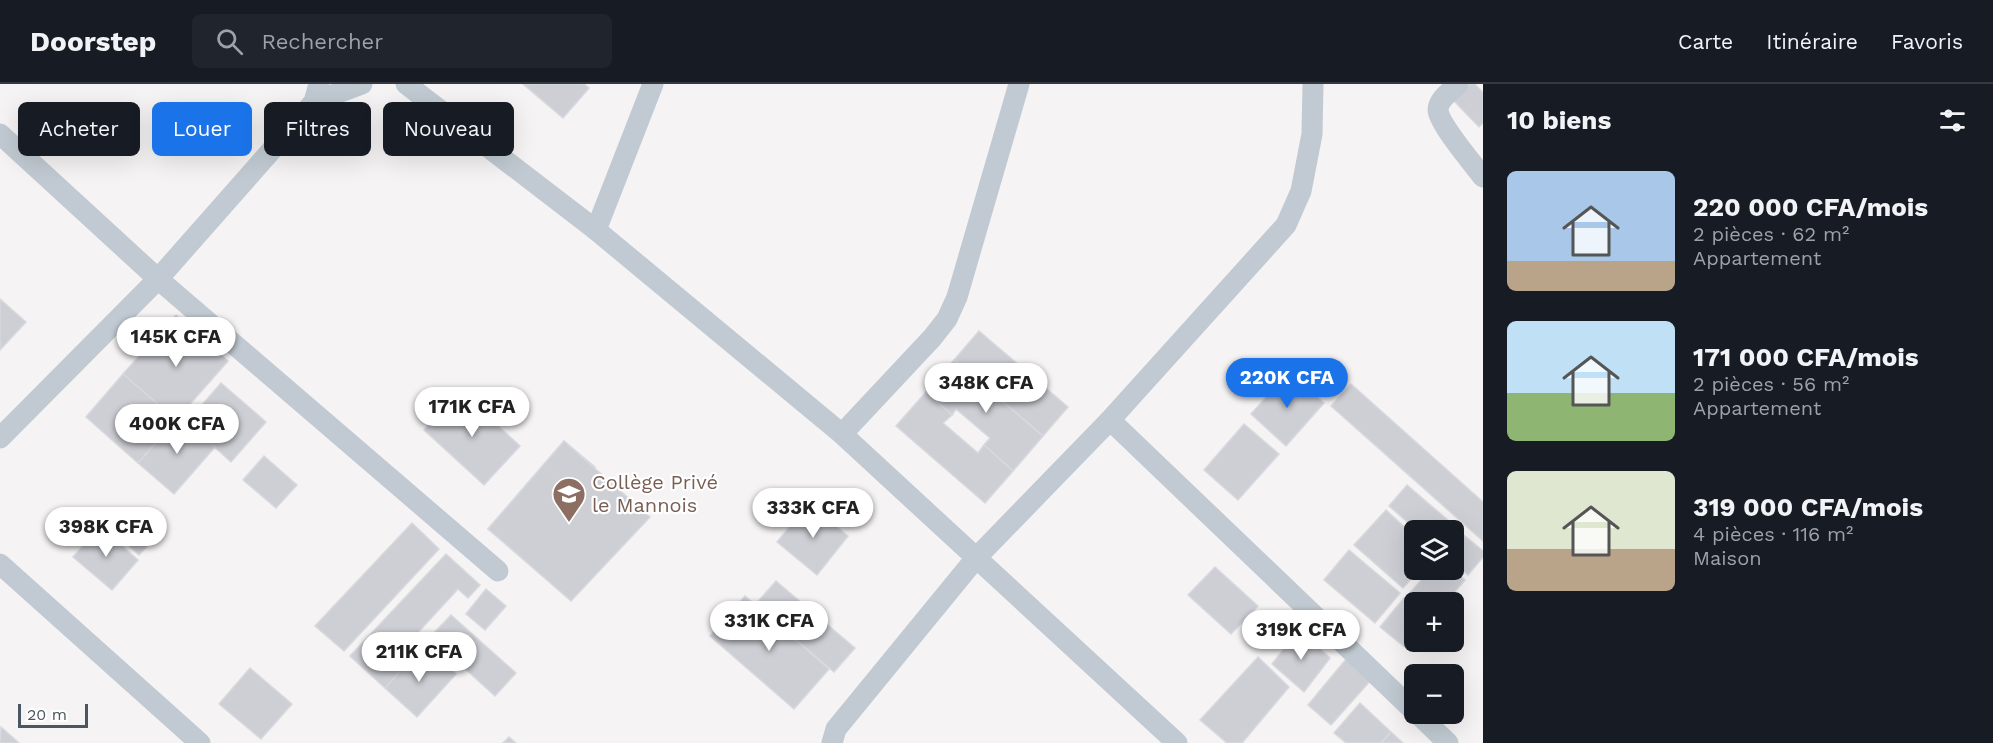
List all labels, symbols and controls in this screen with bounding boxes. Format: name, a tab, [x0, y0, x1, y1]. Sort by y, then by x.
search box	[192, 14, 612, 68]
text: Doorstep	[30, 25, 156, 58]
icon: search	[213, 25, 246, 58]
text: Rechercher	[261, 29, 383, 54]
text: Carte	[1678, 29, 1733, 54]
text: Itinéraire	[1766, 29, 1858, 54]
text: Favoris	[1891, 29, 1963, 54]
chip: Acheter	[18, 102, 140, 156]
chip: Louer	[152, 102, 252, 156]
chip: Filtres	[264, 102, 371, 156]
chip: Nouveau	[383, 102, 514, 156]
icon: filters	[1936, 104, 1969, 137]
text: 10 biens	[1507, 105, 1611, 135]
text: 220 000 CFA/mois	[1693, 192, 1928, 222]
icon: home	[1555, 195, 1627, 267]
text: 2 pièces · 62 m²	[1693, 222, 1849, 246]
text: Appartement	[1693, 246, 1821, 270]
pin: 145K CFA	[114, 317, 238, 368]
text: 145K CFA	[131, 324, 221, 348]
text: 171 000 CFA/mois	[1693, 342, 1919, 372]
icon: home	[1555, 345, 1627, 417]
pin: 220K CFA	[1225, 358, 1349, 409]
pin: 348K CFA	[924, 363, 1048, 414]
text: 220K CFA	[1240, 365, 1334, 389]
text: 348K CFA	[939, 370, 1033, 394]
text: 2 pièces · 56 m²	[1693, 372, 1849, 396]
pin: 171K CFA	[410, 387, 534, 438]
text: 171K CFA	[429, 394, 516, 418]
text: Appartement	[1693, 396, 1821, 420]
pin: 400K CFA	[115, 404, 239, 455]
text: 400K CFA	[129, 411, 225, 435]
place label: Collège Privé le Mannois	[592, 470, 718, 517]
school or university icon: Collège Privé le Mannois	[551, 476, 587, 523]
pin: 333K CFA	[751, 488, 875, 539]
text: 319 000 CFA/mois	[1693, 492, 1923, 522]
text: 333K CFA	[766, 495, 860, 519]
icon: home	[1555, 495, 1627, 567]
pin: 398K CFA	[44, 507, 168, 558]
text: 398K CFA	[59, 514, 153, 538]
map controls	[1404, 520, 1464, 724]
button: layers	[1404, 520, 1464, 580]
text: 4 pièces · 116 m²	[1693, 522, 1853, 546]
text: Maison	[1693, 546, 1762, 570]
button: +	[1404, 592, 1464, 652]
pin: 331K CFA	[707, 601, 831, 652]
text: 331K CFA	[724, 608, 814, 632]
pin: 319K CFA	[1239, 610, 1363, 661]
text: 319K CFA	[1256, 617, 1346, 641]
pin: 211K CFA	[357, 632, 481, 683]
text: 211K CFA	[376, 639, 462, 663]
button: −	[1404, 664, 1464, 724]
scale bar	[18, 701, 88, 728]
text: 20 m	[27, 705, 67, 724]

